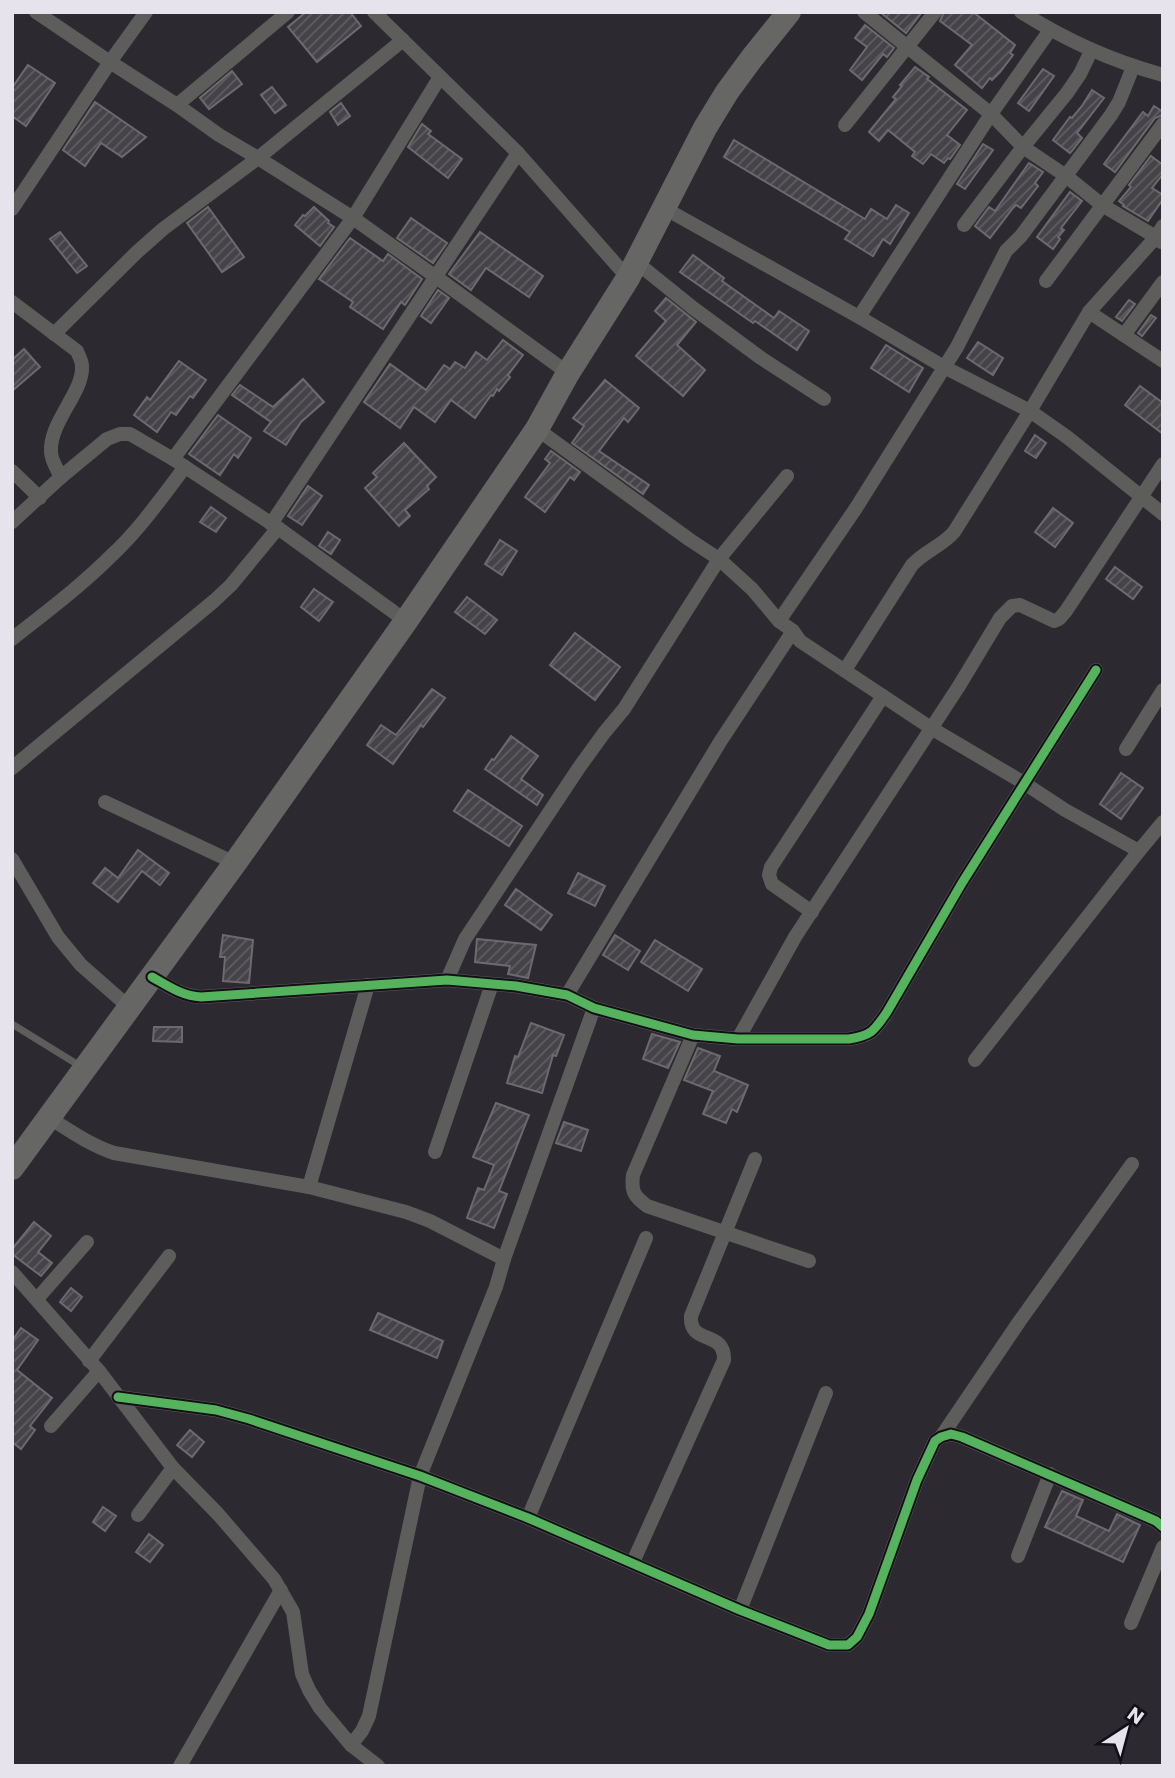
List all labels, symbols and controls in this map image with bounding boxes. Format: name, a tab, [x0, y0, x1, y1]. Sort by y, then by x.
north arrow	[1091, 1694, 1161, 1764]
text: N	[1122, 1701, 1149, 1731]

